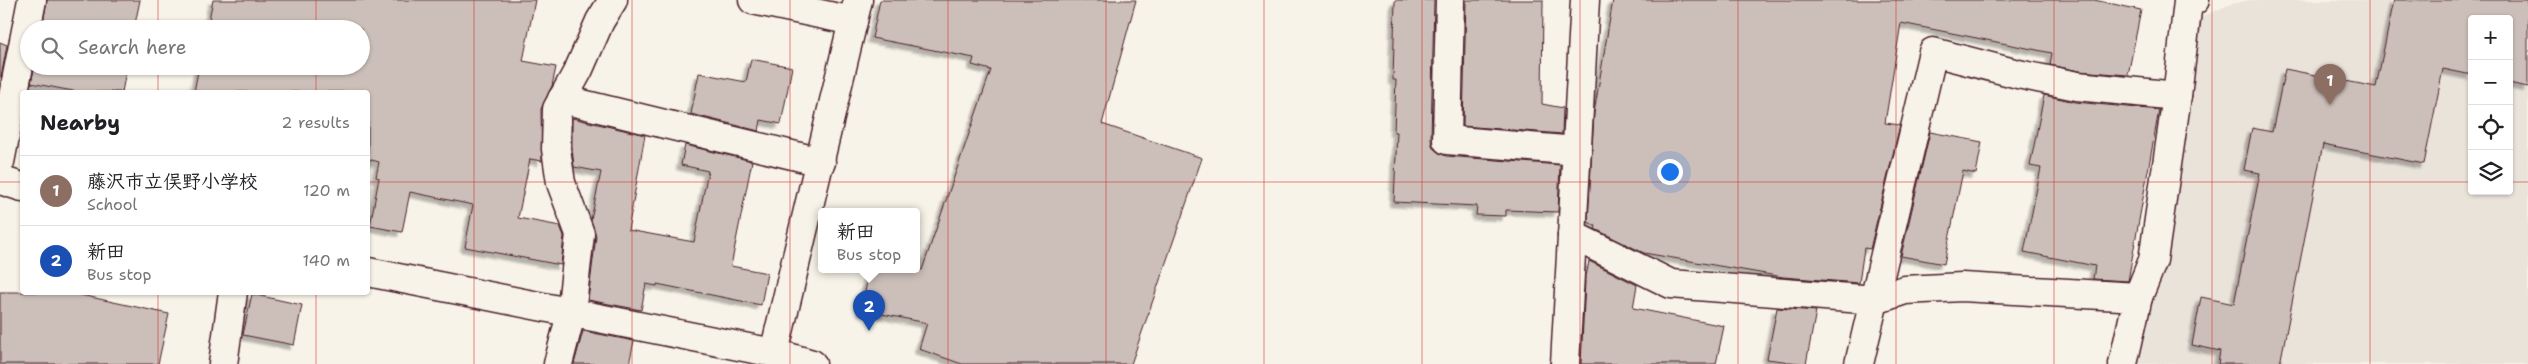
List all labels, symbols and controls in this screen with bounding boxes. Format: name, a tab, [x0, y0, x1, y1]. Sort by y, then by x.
map controls	[2468, 15, 2513, 195]
button: +	[2468, 15, 2513, 60]
search box	[20, 20, 370, 75]
icon: search	[38, 34, 66, 62]
text: Search here	[78, 35, 187, 60]
button: −	[2468, 60, 2513, 105]
pin: 1	[2314, 64, 2346, 105]
button: locate	[2468, 105, 2513, 150]
text: Nearby	[40, 109, 120, 137]
text: 2 results	[281, 112, 350, 133]
button: layers	[2468, 150, 2513, 195]
your location	[1657, 159, 1683, 185]
text: 藤沢市立俣野小学校	[87, 169, 258, 194]
text: 1	[52, 180, 60, 201]
text: 120 m	[303, 180, 350, 201]
text: School	[87, 194, 137, 215]
popup	[818, 208, 920, 273]
text: 新田	[837, 219, 875, 244]
text: 新田	[87, 239, 125, 264]
text: Bus stop	[837, 244, 901, 265]
text: 2	[50, 250, 62, 271]
text: 140 m	[303, 250, 350, 271]
text: Bus stop	[87, 264, 152, 285]
pin: 2	[853, 290, 885, 331]

